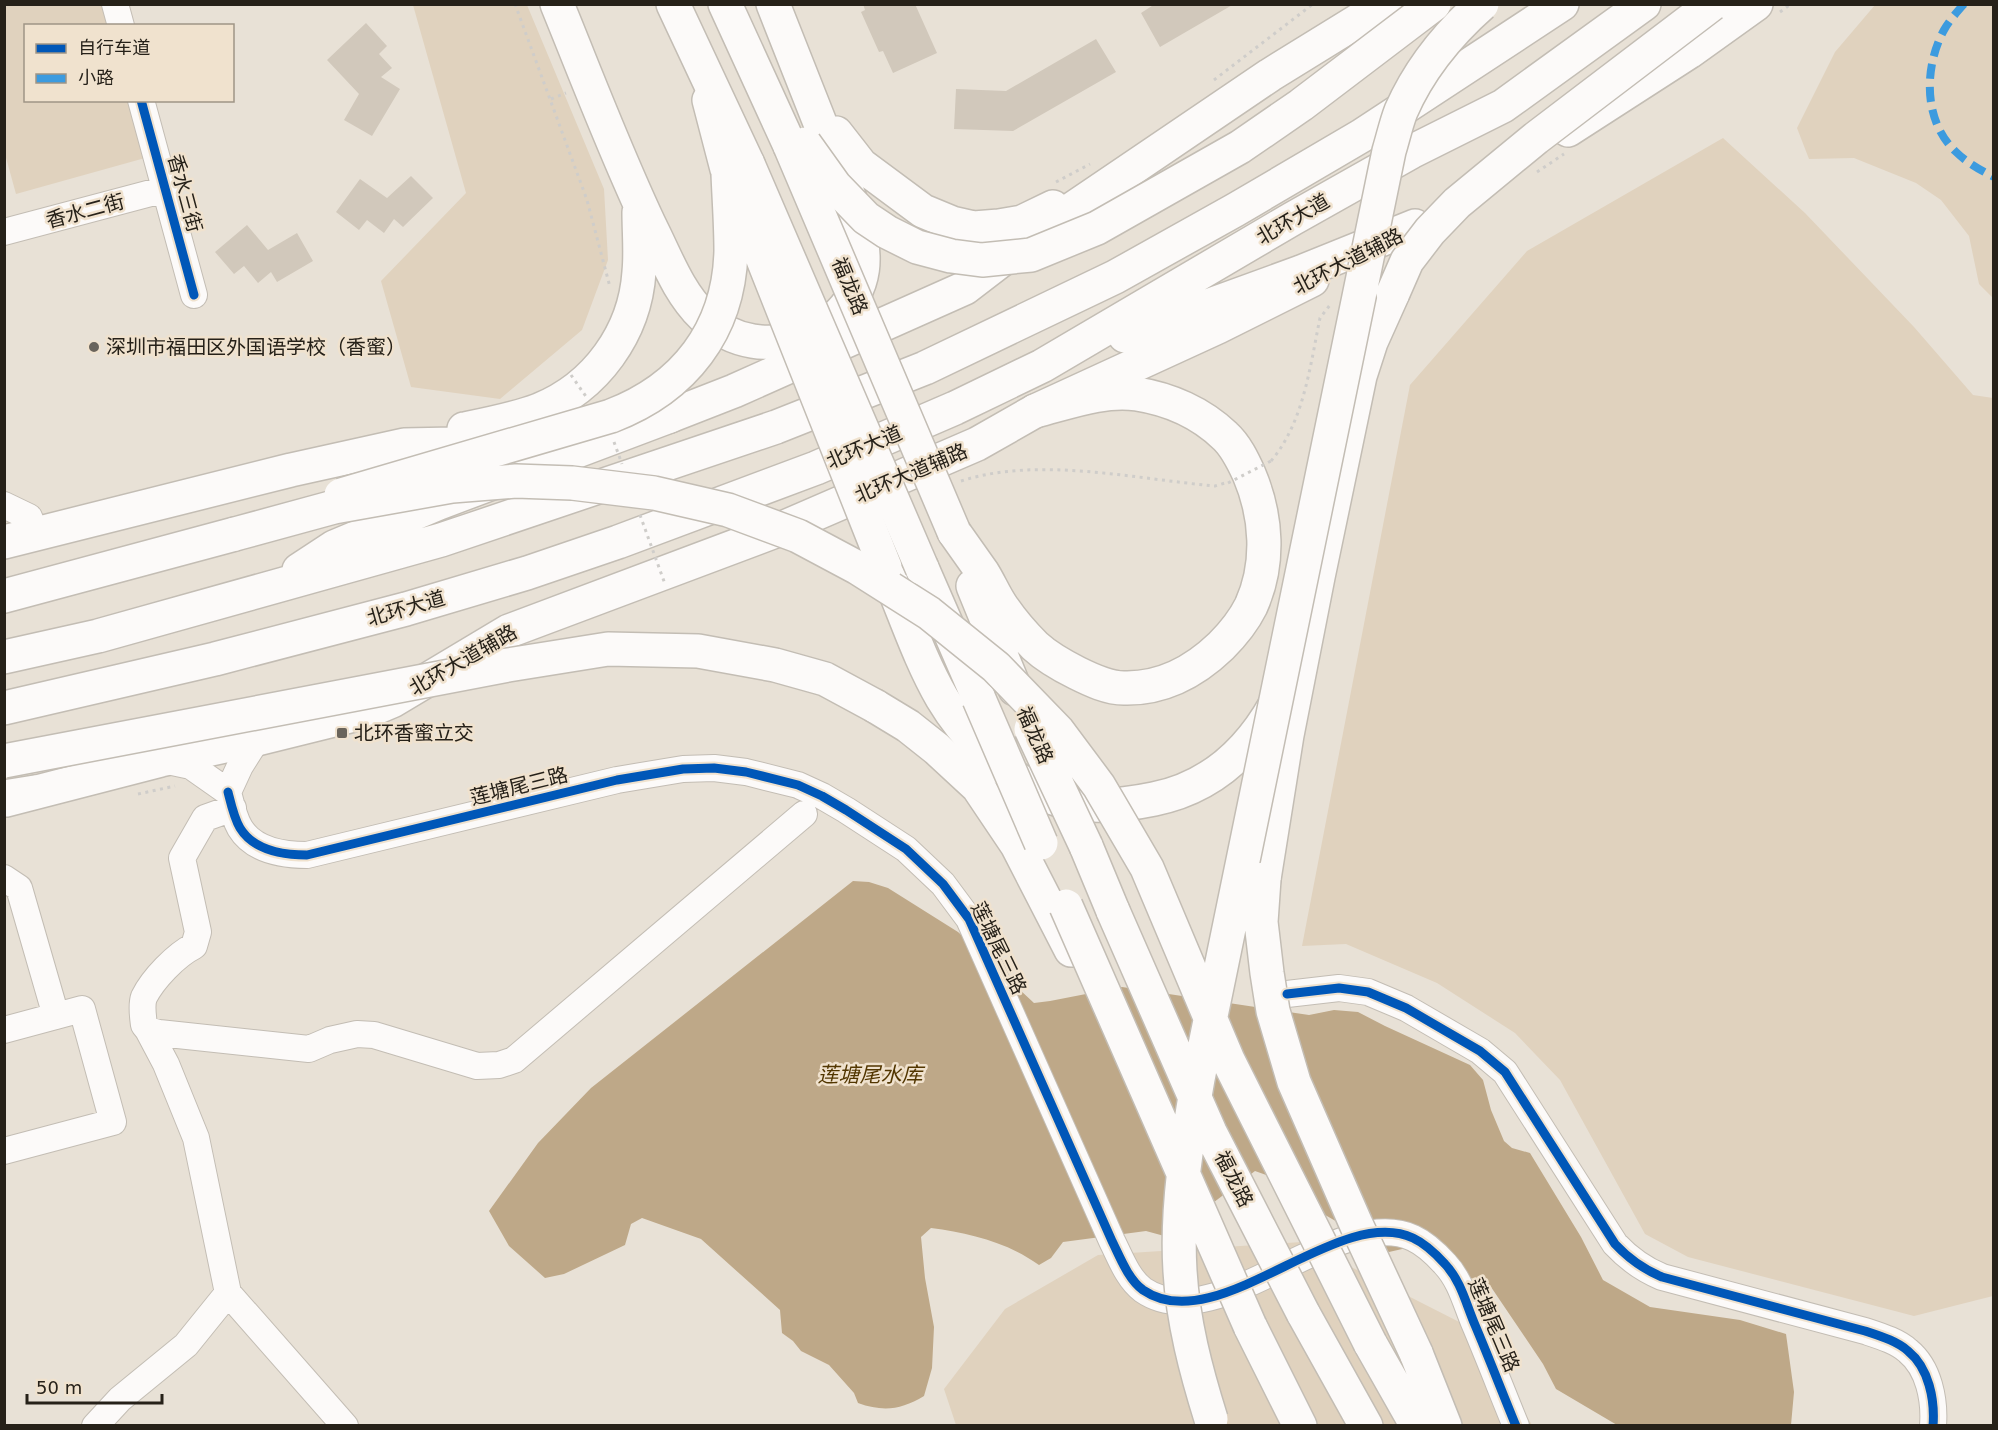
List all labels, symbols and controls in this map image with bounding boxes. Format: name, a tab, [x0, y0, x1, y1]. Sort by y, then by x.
legend	[24, 24, 234, 102]
text: 自行车道	[78, 37, 150, 58]
text: 小路	[78, 67, 114, 88]
street label: 香水三街	[163, 151, 207, 235]
street label: 香水二街	[43, 189, 127, 233]
street label: 北环大道	[1252, 189, 1334, 249]
street label: 北环大道辅路	[1289, 223, 1407, 299]
street label: 福龙路	[827, 254, 873, 318]
place label: 深圳市福田区外国语学校（香蜜）	[106, 335, 406, 359]
marker: 深圳市福田区外国语学校（香蜜）	[87, 340, 101, 354]
street label: 北环大道	[822, 420, 906, 474]
street label: 北环大道辅路	[851, 439, 971, 507]
street label: 北环大道	[364, 585, 448, 631]
street label: 北环大道辅路	[405, 620, 521, 700]
street label: 福龙路	[1012, 703, 1058, 767]
place label: 北环香蜜立交	[354, 721, 474, 745]
marker: 北环香蜜立交	[335, 726, 349, 740]
street label: 莲塘尾三路	[468, 762, 570, 810]
street label: 莲塘尾三路	[966, 898, 1032, 998]
water label: 莲塘尾水库	[818, 1063, 925, 1087]
street label: 福龙路	[1210, 1147, 1258, 1211]
street label: 莲塘尾三路	[1463, 1274, 1525, 1376]
scale bar	[27, 1367, 162, 1405]
text: 50 m	[36, 1377, 82, 1398]

